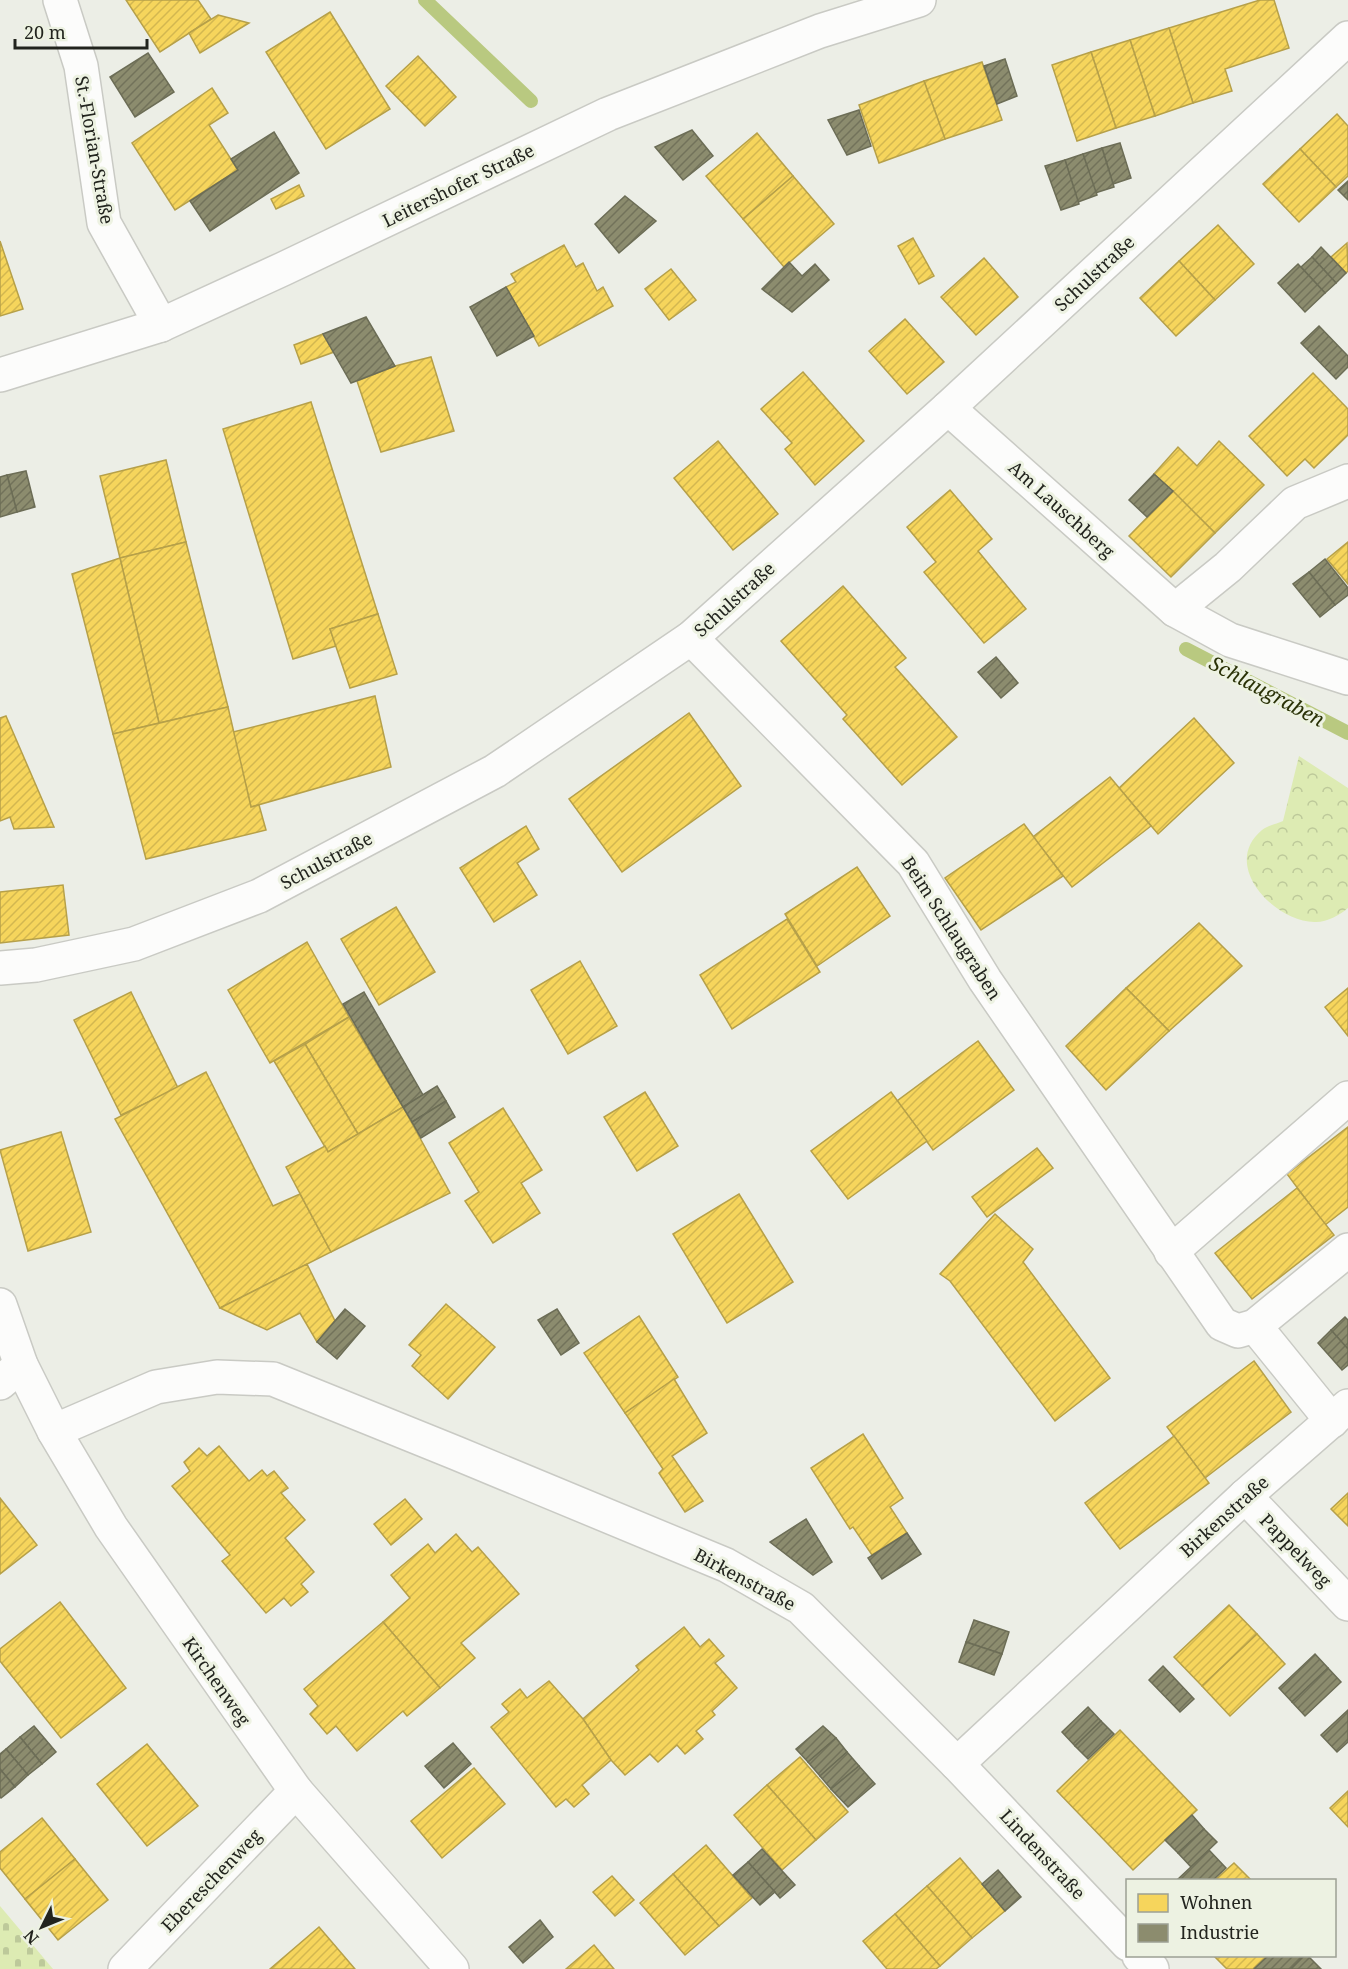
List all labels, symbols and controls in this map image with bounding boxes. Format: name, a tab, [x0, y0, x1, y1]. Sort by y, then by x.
scale bar	[15, 12, 147, 50]
text: 20 m	[24, 20, 66, 44]
street label: St.-Florian-Straße	[70, 74, 120, 226]
street label: Leitershofer Straße	[378, 138, 538, 232]
street label: Schulstraße	[1049, 230, 1139, 316]
street label: Am Lauschberg	[1004, 455, 1120, 563]
street label: Schulstraße	[688, 556, 780, 642]
water label: Schlaugraben	[1205, 649, 1329, 733]
street label: Schulstraße	[276, 826, 376, 894]
street label: Beim Schlaugraben	[897, 852, 1008, 1005]
street label: Birkenstraße	[1175, 1470, 1273, 1562]
street label: Pappelweg	[1255, 1508, 1337, 1592]
street label: Birkenstraße	[690, 1542, 800, 1616]
street label: Kirchenweg	[178, 1632, 257, 1730]
street label: Lindenstraße	[995, 1804, 1091, 1904]
street label: Ebereschenweg	[156, 1823, 267, 1937]
legend	[1126, 1879, 1336, 1957]
text: Wohnen	[1180, 1890, 1253, 1914]
north arrow	[12, 1897, 72, 1957]
text: Industrie	[1180, 1920, 1259, 1944]
text: N	[18, 1925, 43, 1949]

